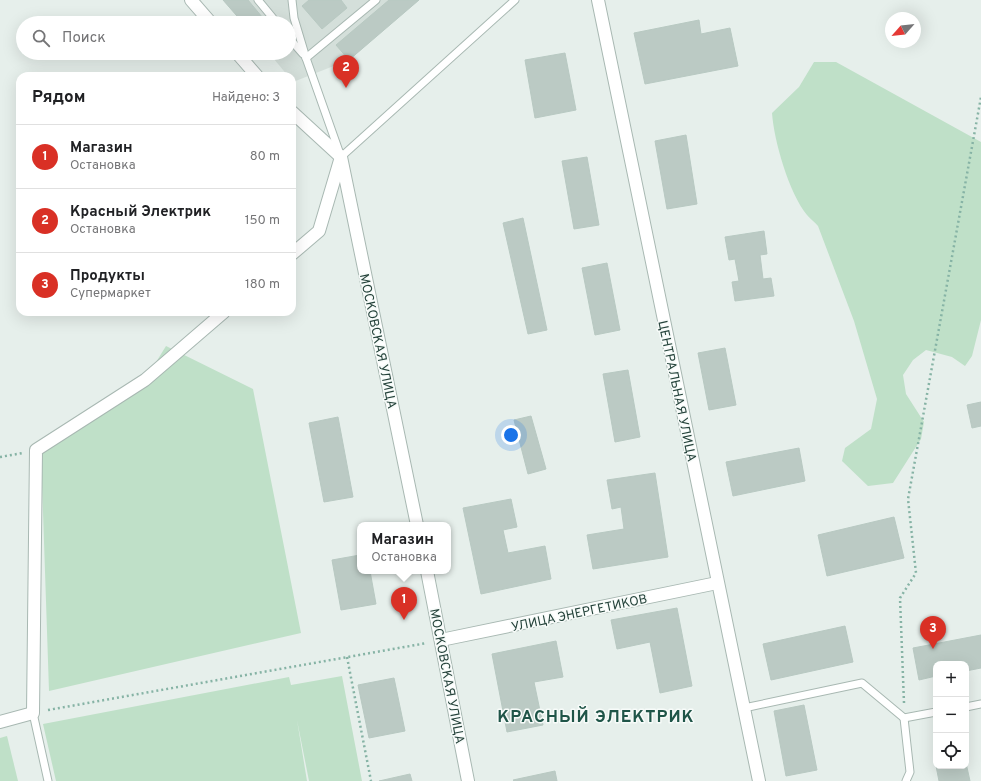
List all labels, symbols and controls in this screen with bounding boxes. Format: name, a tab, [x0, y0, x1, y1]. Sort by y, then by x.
north arrow	[885, 12, 921, 48]
search box	[16, 16, 296, 60]
icon: search	[30, 27, 52, 49]
text: Поиск	[62, 29, 106, 48]
pin: 2	[333, 55, 359, 88]
text: Рядом	[32, 87, 85, 109]
text: Найдено: 3	[212, 90, 280, 106]
text: Магазин	[70, 139, 133, 158]
text: 1	[42, 149, 48, 165]
text: 80 m	[250, 149, 280, 165]
text: Остановка	[70, 158, 136, 174]
text: Красный Электрик	[70, 203, 211, 222]
text: 2	[41, 213, 49, 229]
text: 150 m	[245, 213, 280, 229]
text: Остановка	[70, 222, 136, 238]
text: Продукты	[70, 267, 145, 286]
street label: МОСКОВСКАЯ УЛИЦА	[355, 272, 399, 411]
text: 3	[41, 277, 49, 293]
text: 180 m	[245, 277, 280, 293]
text: Супермаркет	[70, 286, 151, 302]
street label: ЦЕНТРАЛЬНАЯ УЛИЦА	[653, 319, 699, 464]
your location	[501, 425, 521, 445]
popup	[357, 522, 451, 574]
text: Магазин	[371, 531, 434, 550]
text: Остановка	[371, 550, 437, 566]
pin: 1	[391, 587, 417, 620]
street label: УЛИЦА ЭНЕРГЕТИКОВ	[510, 592, 649, 636]
street label: МОСКОВСКАЯ УЛИЦА	[425, 607, 467, 746]
pin: 3	[920, 616, 946, 649]
map controls	[933, 661, 969, 769]
button: +	[933, 661, 969, 697]
button: −	[933, 697, 969, 733]
district label: КРАСНЫЙ ЭЛЕКТРИК	[497, 706, 695, 729]
button: locate	[933, 733, 969, 769]

